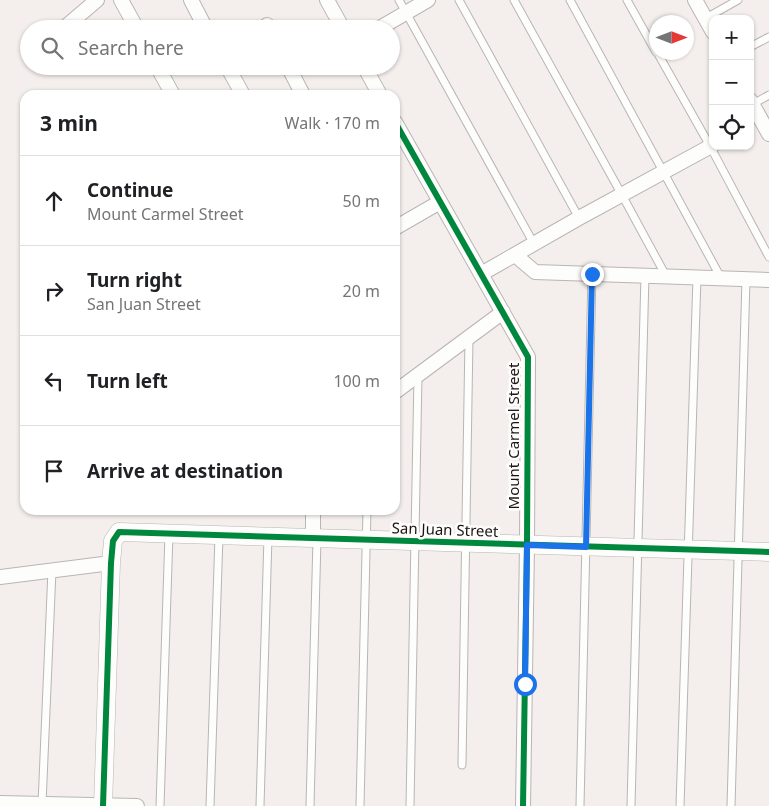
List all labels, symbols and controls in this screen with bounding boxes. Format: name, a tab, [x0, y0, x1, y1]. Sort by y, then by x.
north arrow	[649, 15, 694, 60]
map controls	[709, 15, 754, 150]
button: +	[709, 15, 754, 60]
search box	[20, 20, 400, 75]
icon: search	[38, 34, 66, 62]
text: Search here	[78, 35, 184, 61]
button: −	[709, 60, 754, 105]
button: locate	[709, 105, 754, 150]
text: 3 min	[40, 109, 98, 137]
text: Walk · 170 m	[285, 112, 380, 134]
text: Continue	[87, 177, 173, 203]
icon: ahead	[40, 187, 68, 215]
text: 50 m	[343, 190, 380, 212]
text: Mount Carmel Street	[87, 203, 244, 225]
route end	[581, 263, 604, 286]
text: Turn right	[87, 267, 182, 293]
icon: right	[40, 277, 68, 305]
text: 20 m	[343, 280, 380, 302]
text: San Juan Street	[87, 293, 201, 315]
street label: Mount Carmel Street	[503, 362, 523, 509]
icon: left	[40, 367, 68, 395]
text: Turn left	[87, 368, 168, 394]
text: 100 m	[333, 370, 380, 392]
icon: arrive	[40, 457, 68, 485]
text: Arrive at destination	[87, 458, 283, 484]
street label: San Juan Street	[391, 517, 499, 541]
route start	[514, 673, 537, 696]

